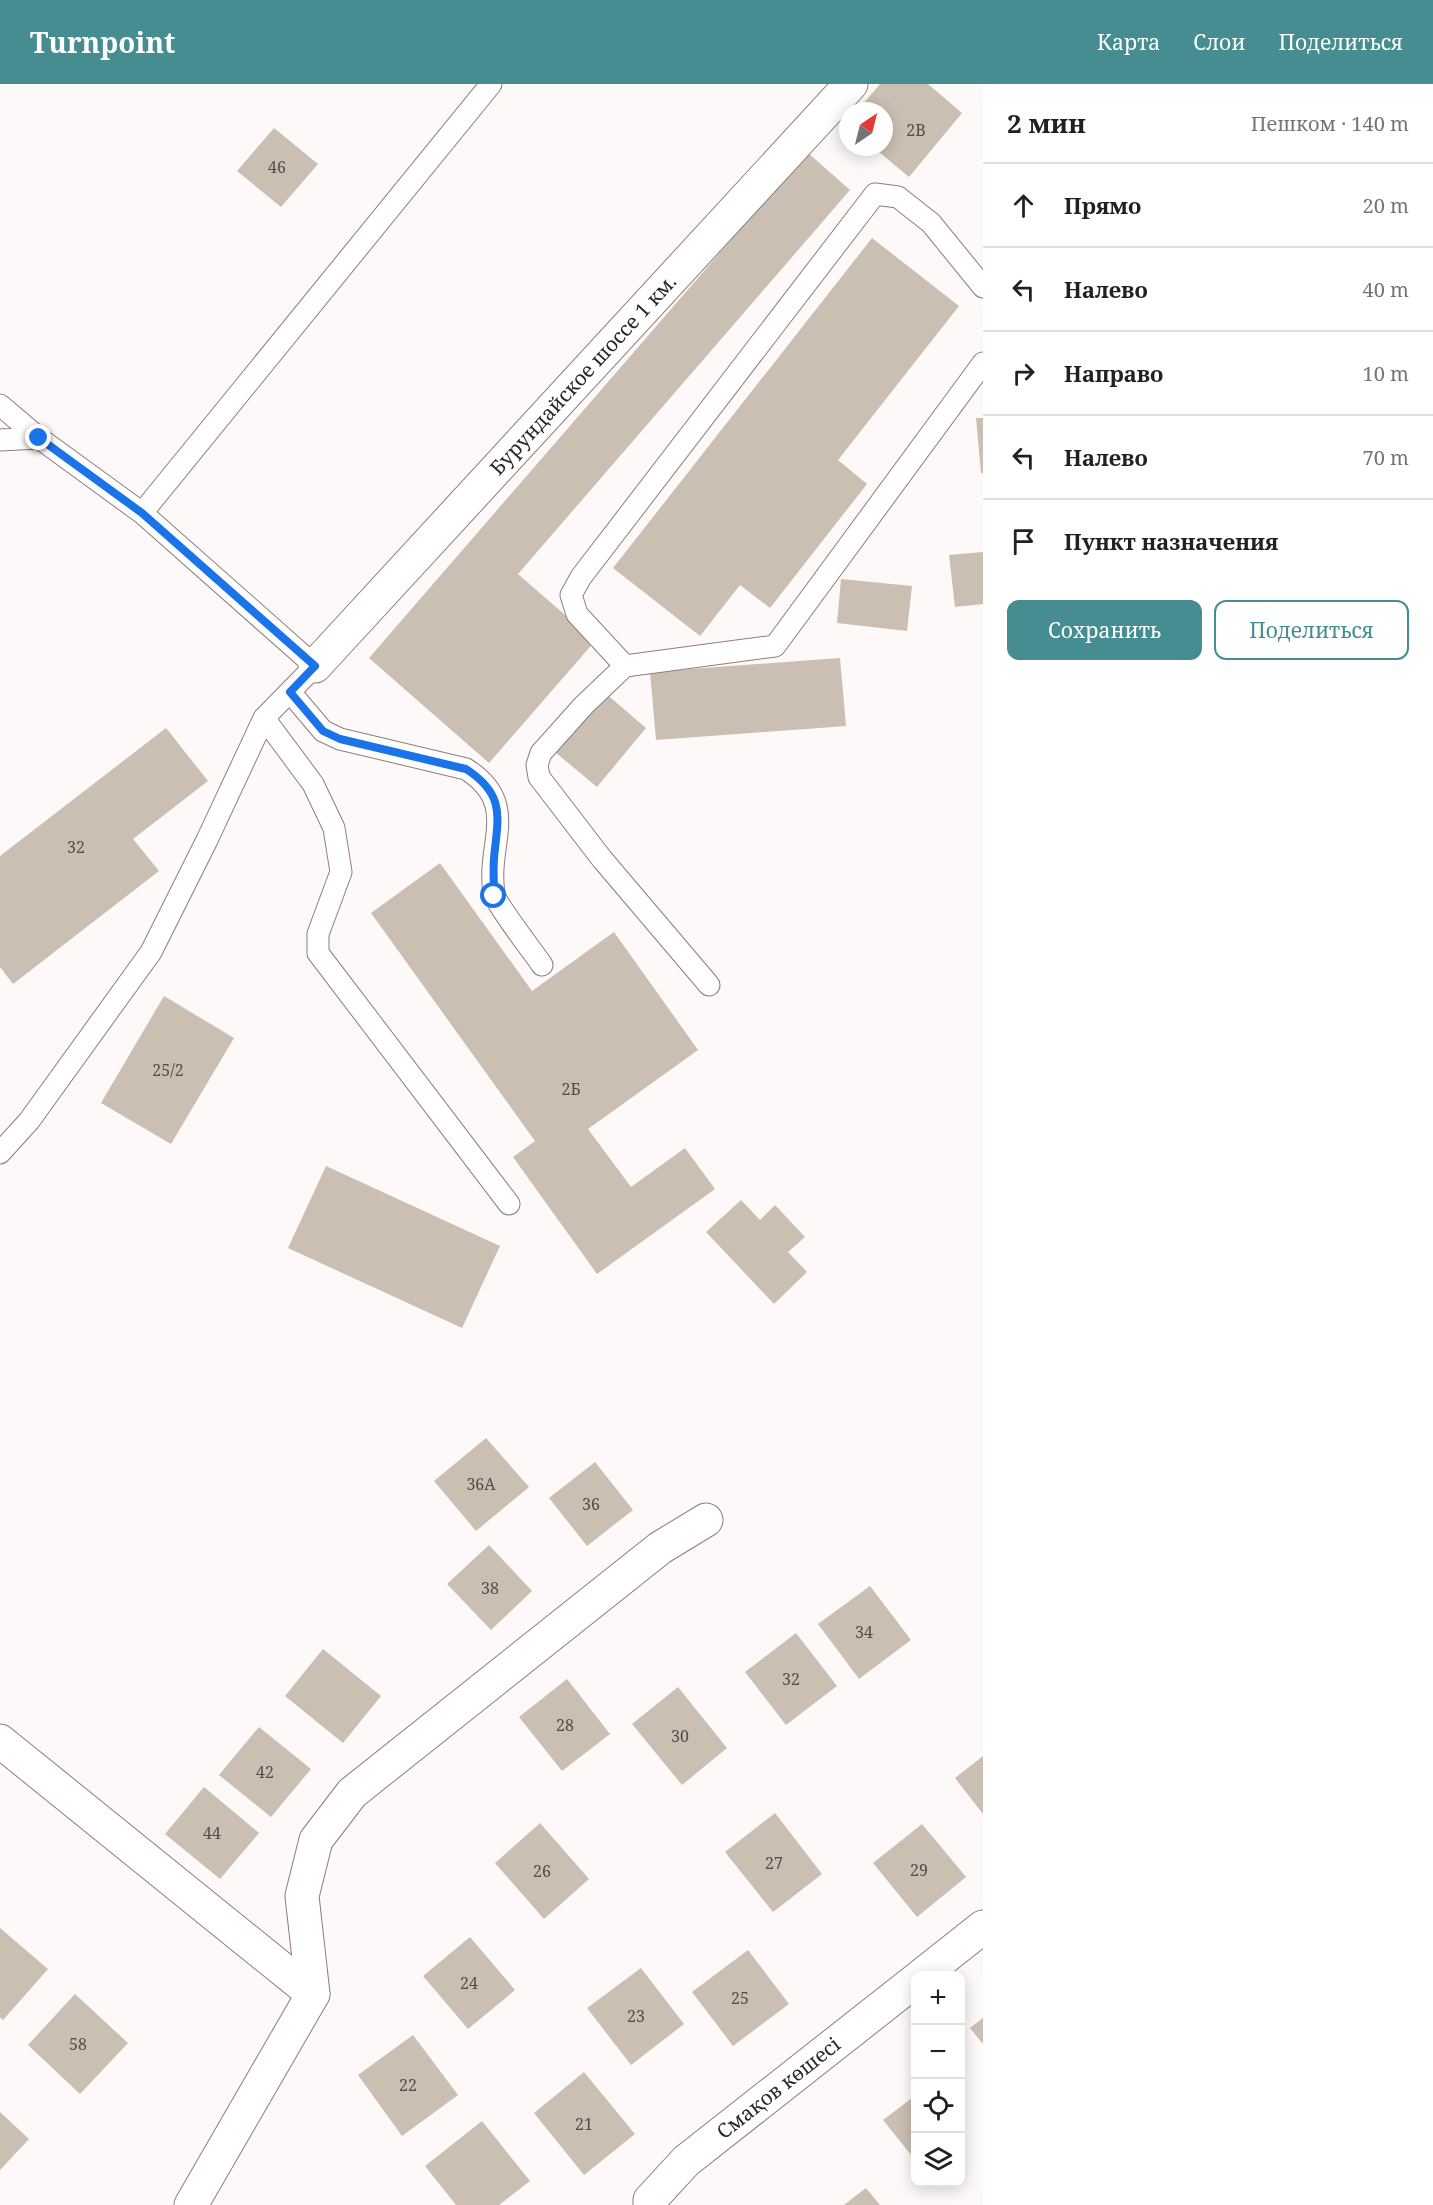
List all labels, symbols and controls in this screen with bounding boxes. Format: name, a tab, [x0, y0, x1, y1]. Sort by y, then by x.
text: Turnpoint	[30, 23, 175, 61]
text: Карта	[1097, 28, 1160, 56]
text: Слои	[1193, 28, 1245, 56]
text: Поделиться	[1278, 28, 1403, 56]
north arrow	[839, 102, 893, 156]
text: 2 мин	[1007, 105, 1086, 141]
text: Пешком · 140 m	[1251, 110, 1409, 137]
house number: 2В	[906, 119, 926, 141]
house number: 46	[268, 156, 286, 178]
icon: ahead	[1007, 189, 1040, 222]
text: Прямо	[1064, 190, 1141, 220]
text: 20 m	[1363, 192, 1409, 219]
street label: Бурундайское шоссе 1 км.	[484, 268, 682, 481]
icon: left	[1007, 273, 1040, 306]
text: Налево	[1064, 274, 1148, 304]
text: 40 m	[1363, 276, 1409, 303]
icon: right	[1007, 357, 1040, 390]
text: Направо	[1064, 358, 1163, 388]
text: 10 m	[1363, 360, 1409, 387]
route end	[25, 424, 51, 450]
icon: left	[1007, 441, 1040, 474]
text: Налево	[1064, 442, 1148, 472]
text: 70 m	[1363, 444, 1409, 471]
icon: arrive	[1007, 525, 1040, 558]
text: Пункт назначения	[1064, 526, 1278, 556]
button: Сохранить	[1007, 600, 1202, 660]
button: Поделиться	[1214, 600, 1409, 660]
house number: 32	[67, 836, 85, 858]
route start	[480, 882, 506, 908]
house number: 25/2	[152, 1059, 184, 1081]
house number: 2Б	[561, 1078, 581, 1100]
house number: 36А	[466, 1473, 496, 1495]
house number: 36	[582, 1493, 600, 1515]
house number: 38	[481, 1577, 499, 1599]
house number: 34	[855, 1621, 873, 1643]
house number: 32	[782, 1668, 800, 1690]
house number: 28	[556, 1714, 574, 1736]
house number: 30	[671, 1725, 689, 1747]
house number: 42	[256, 1761, 274, 1783]
house number: 44	[203, 1822, 221, 1844]
house number: 27	[765, 1852, 783, 1874]
house number: 29	[910, 1859, 928, 1881]
house number: 26	[533, 1860, 551, 1882]
map controls	[911, 1971, 965, 2187]
button: +	[911, 1971, 965, 2025]
house number: 24	[460, 1972, 478, 1994]
house number: 25	[731, 1987, 749, 2009]
house number: 23	[627, 2005, 645, 2027]
button: −	[911, 2025, 965, 2079]
street label: Смақов көшесі	[711, 2030, 846, 2145]
house number: 58	[69, 2033, 87, 2055]
house number: 22	[399, 2074, 417, 2096]
button: locate	[911, 2079, 965, 2133]
house number: 21	[575, 2113, 593, 2135]
button: layers	[911, 2133, 965, 2187]

